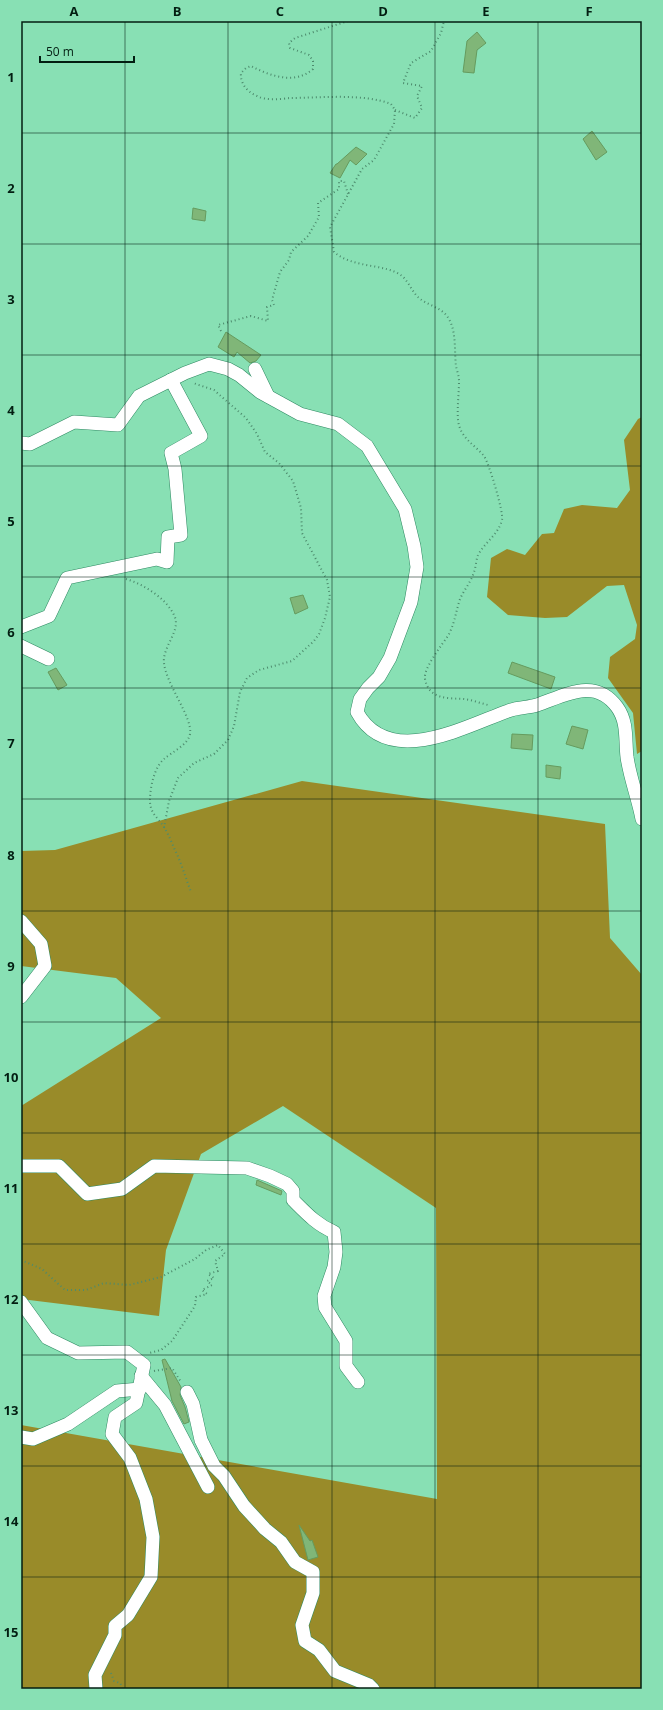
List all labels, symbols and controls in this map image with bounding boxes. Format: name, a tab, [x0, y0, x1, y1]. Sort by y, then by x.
text: A	[70, 2, 79, 20]
text: B	[173, 2, 182, 20]
text: C	[276, 2, 284, 20]
text: D	[378, 2, 388, 20]
text: E	[482, 2, 490, 20]
text: F	[585, 2, 593, 20]
scale bar	[40, 38, 134, 64]
text: 50 m	[46, 43, 74, 60]
text: 1	[7, 68, 15, 86]
text: 2	[7, 179, 15, 197]
text: 3	[7, 290, 15, 308]
text: 4	[7, 401, 15, 419]
text: 5	[7, 512, 15, 530]
text: 6	[7, 623, 15, 641]
text: 7	[7, 734, 15, 752]
text: 8	[7, 846, 15, 864]
text: 9	[7, 957, 15, 975]
text: 10	[4, 1068, 18, 1086]
text: 11	[4, 1179, 18, 1197]
text: 12	[4, 1290, 19, 1308]
text: 13	[4, 1401, 18, 1419]
text: 14	[4, 1512, 19, 1530]
text: 15	[4, 1623, 18, 1641]

